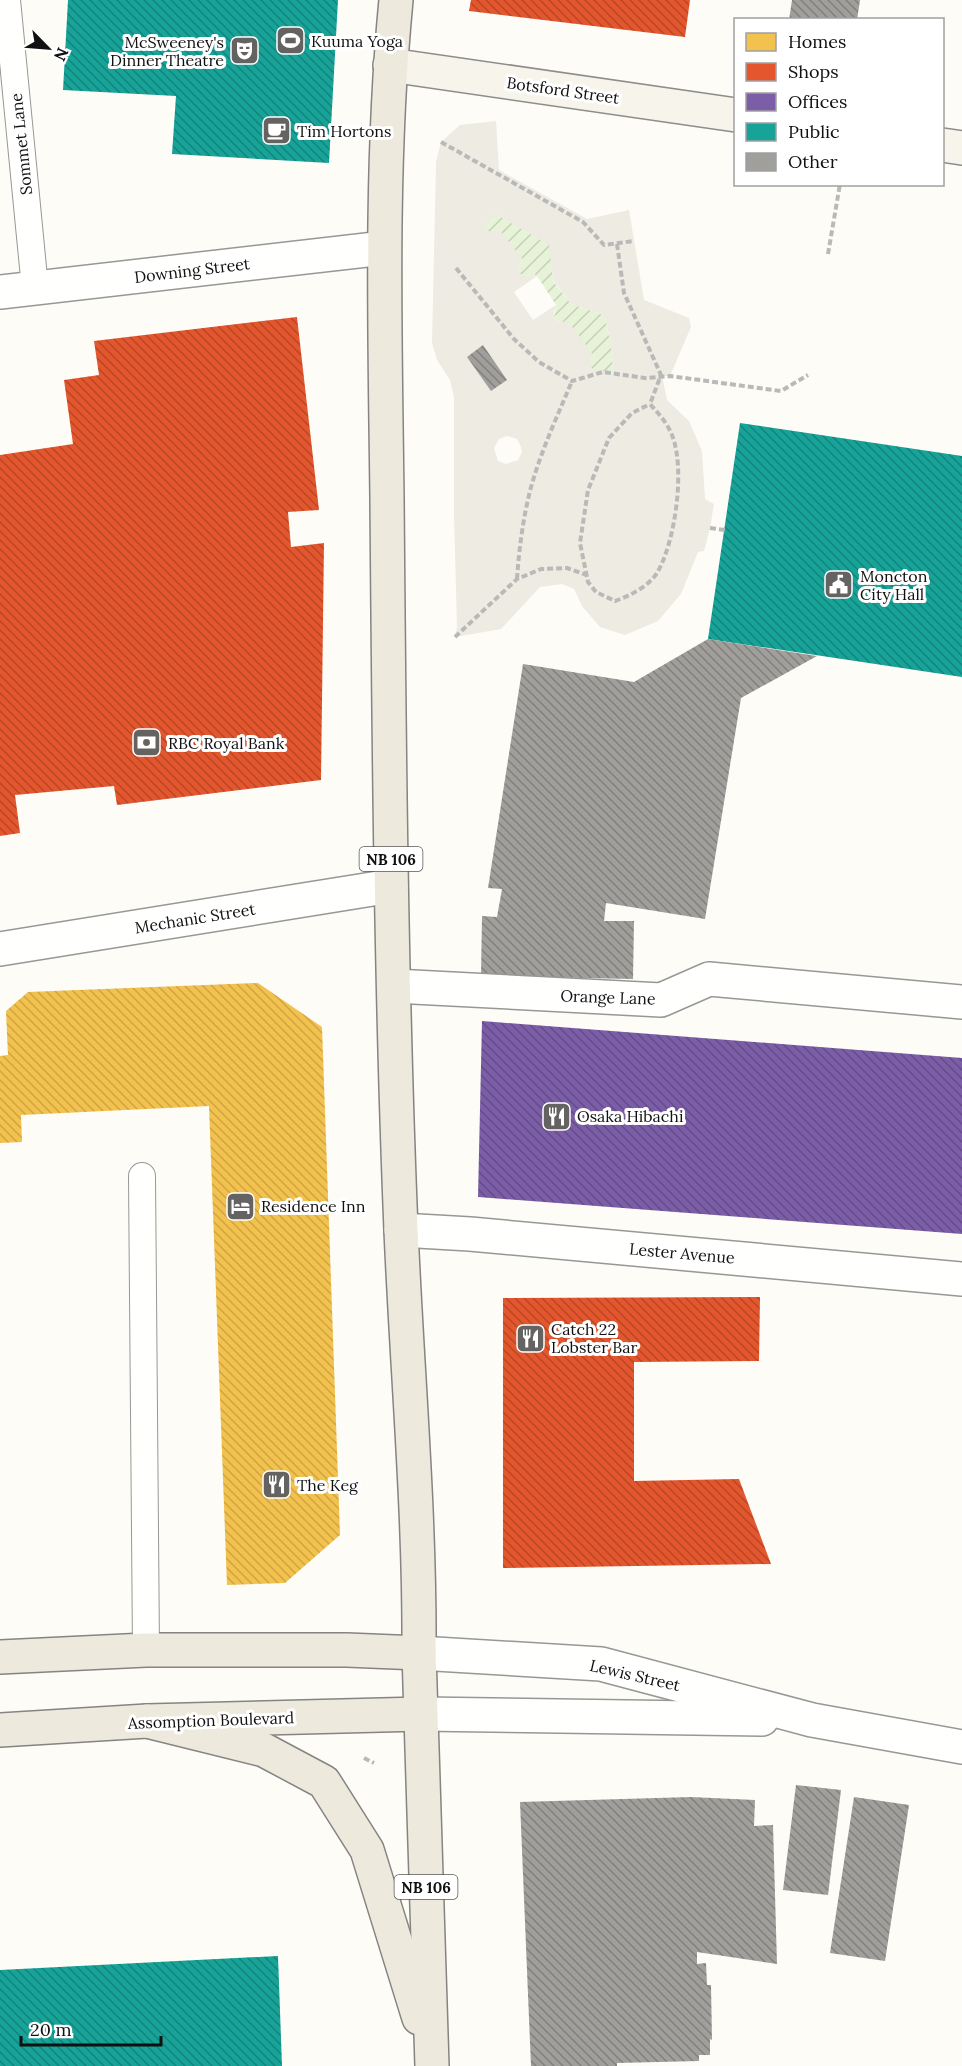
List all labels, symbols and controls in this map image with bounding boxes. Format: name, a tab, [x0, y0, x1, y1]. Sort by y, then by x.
north arrow	[18, 18, 78, 78]
legend	[734, 18, 944, 186]
sports icon: Kuuma Yoga	[274, 25, 306, 57]
text: Homes	[788, 30, 846, 53]
place label: Kuuma Yoga	[311, 31, 403, 51]
place label: McSweeney's Dinner Theatre	[110, 32, 224, 70]
theatre icon: McSweeney's Dinner Theatre	[229, 35, 261, 67]
text: N	[50, 45, 73, 64]
text: Shops	[788, 60, 839, 83]
street label: Botsford Street	[505, 72, 621, 108]
text: Offices	[788, 90, 847, 113]
street label: Sommet Lane	[6, 92, 36, 196]
cafe icon: Tim Hortons	[260, 115, 292, 147]
text: Public	[788, 120, 840, 143]
place label: Tim Hortons	[297, 121, 391, 141]
text: Other	[788, 150, 838, 173]
street label: Downing Street	[133, 253, 252, 287]
place label: Moncton City Hall	[860, 566, 928, 604]
public building icon: Moncton City Hall	[823, 569, 855, 601]
bank icon: RBC Royal Bank	[131, 727, 163, 759]
place label: RBC Royal Bank	[168, 733, 285, 753]
road number: NB 106	[360, 847, 422, 871]
street label: Mechanic Street	[133, 898, 258, 937]
street label: Orange Lane	[560, 985, 656, 1009]
restaurant icon: Osaka Hibachi	[540, 1100, 572, 1132]
place label: Osaka Hibachi	[577, 1106, 683, 1126]
hotel icon: Residence Inn	[224, 1190, 256, 1222]
place label: Residence Inn	[261, 1196, 366, 1216]
street label: Lester Avenue	[629, 1238, 736, 1268]
place label: Catch 22 Lobster Bar	[551, 1319, 638, 1357]
restaurant icon: Catch 22 Lobster Bar	[514, 1322, 546, 1354]
restaurant icon: The Keg	[260, 1469, 292, 1501]
place label: The Keg	[297, 1475, 359, 1495]
street label: Lewis Street	[588, 1655, 683, 1695]
street label: Assomption Boulevard	[127, 1707, 295, 1733]
road number: NB 106	[394, 1875, 458, 1899]
scale bar	[21, 2009, 160, 2047]
text: 20 m	[30, 2018, 72, 2041]

